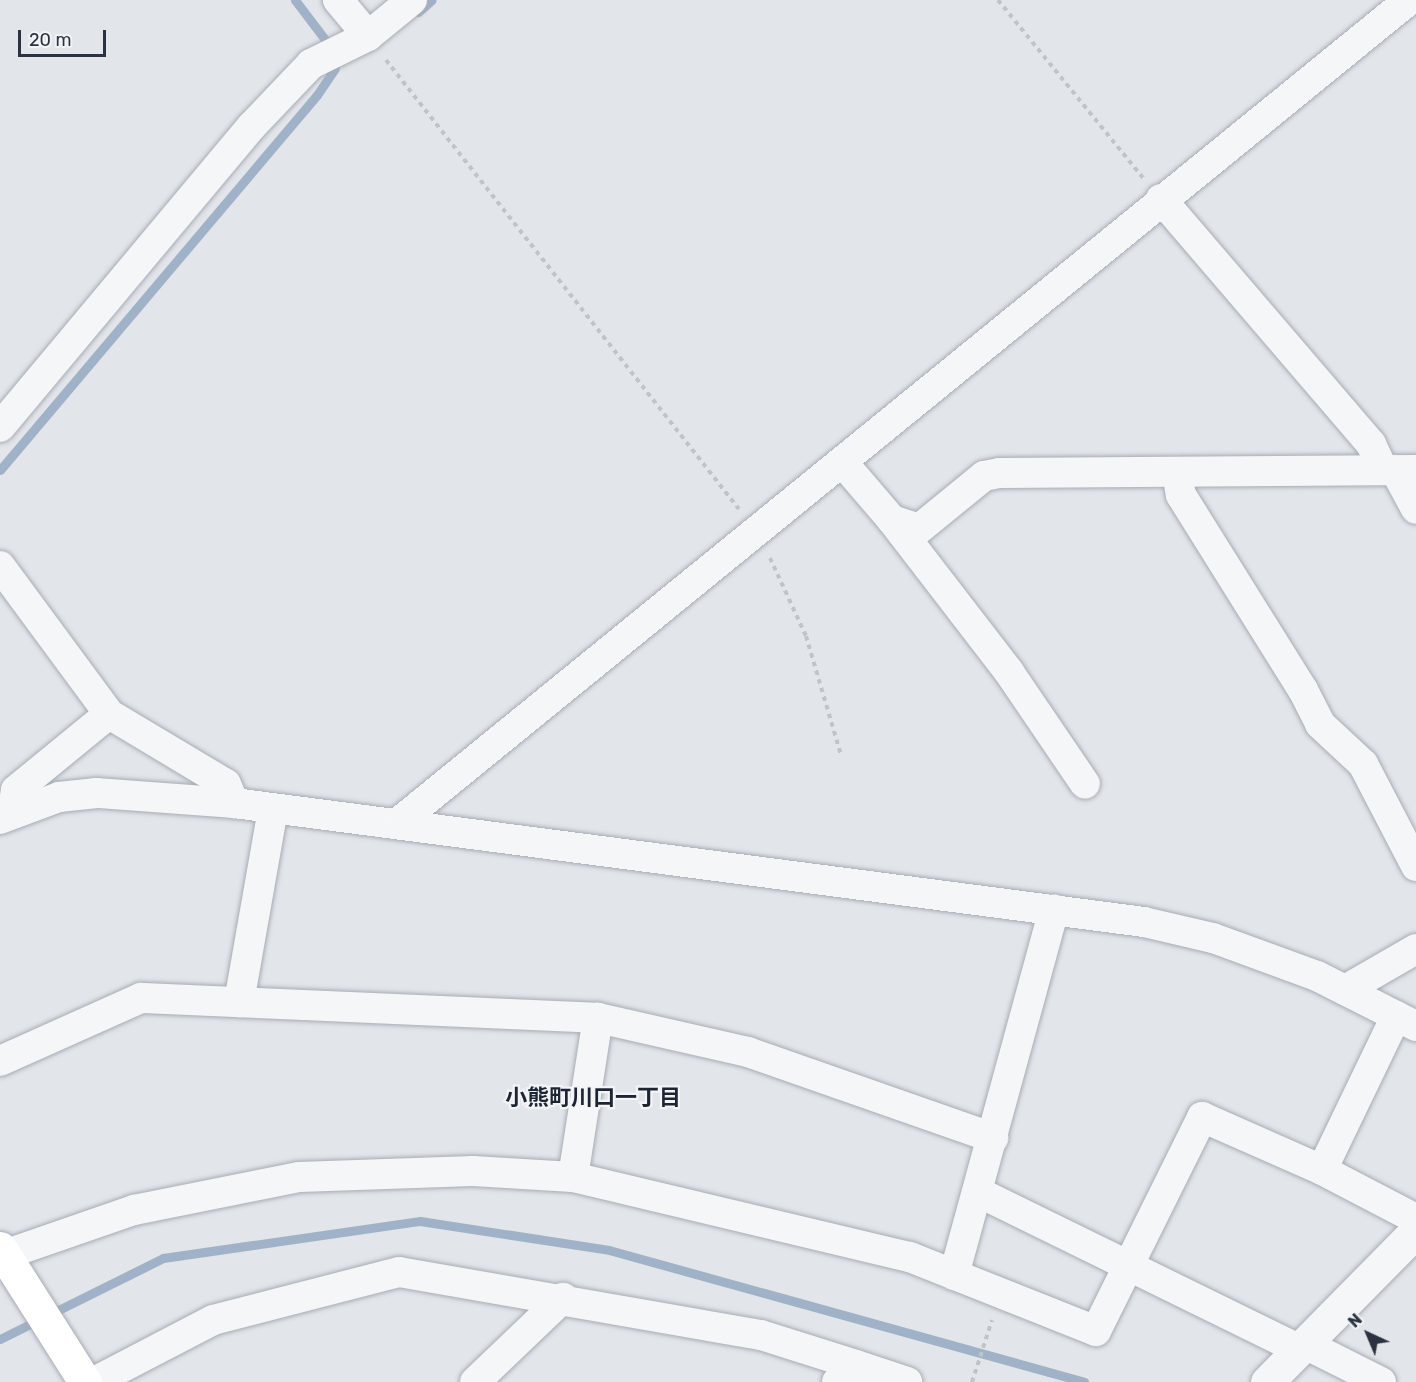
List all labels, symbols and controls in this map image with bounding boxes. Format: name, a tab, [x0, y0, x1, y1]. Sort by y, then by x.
scale bar	[21, 18, 110, 56]
text: 20 m	[29, 29, 71, 51]
district label: 小熊町川口一丁目	[505, 1085, 681, 1111]
north arrow	[1338, 1304, 1398, 1364]
text: N	[1344, 1310, 1366, 1332]

